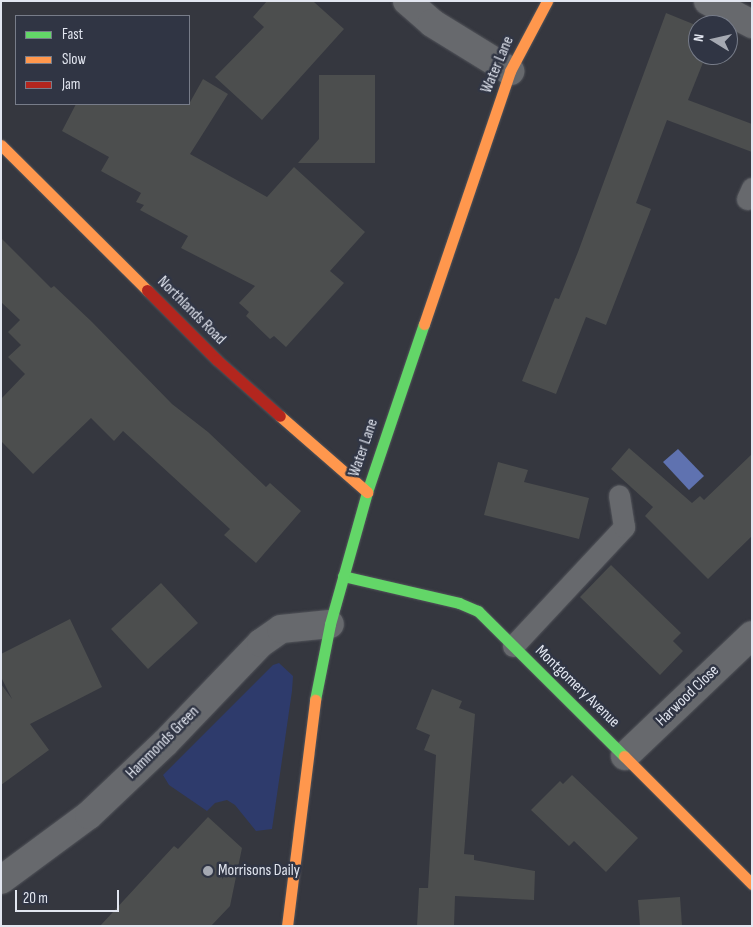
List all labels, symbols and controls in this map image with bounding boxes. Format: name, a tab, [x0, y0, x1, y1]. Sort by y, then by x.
legend	[15, 15, 190, 105]
north arrow	[688, 15, 738, 65]
text: Fast	[62, 25, 83, 44]
text: N	[690, 33, 708, 43]
street label: Water Lane	[477, 34, 519, 96]
text: Slow	[62, 50, 86, 69]
text: Jam	[62, 75, 80, 94]
street label: Northlands Road	[153, 273, 229, 349]
street label: Water Lane	[345, 417, 383, 479]
street label: Montgomery Avenue	[531, 642, 623, 732]
street label: Harwood Close	[653, 661, 723, 731]
street label: Hammonds Green	[123, 703, 203, 783]
place label: Morrisons Daily	[218, 861, 300, 881]
marker: Morrisons Daily	[202, 865, 214, 877]
scale bar	[18, 880, 121, 912]
text: 20 m	[23, 889, 48, 908]

